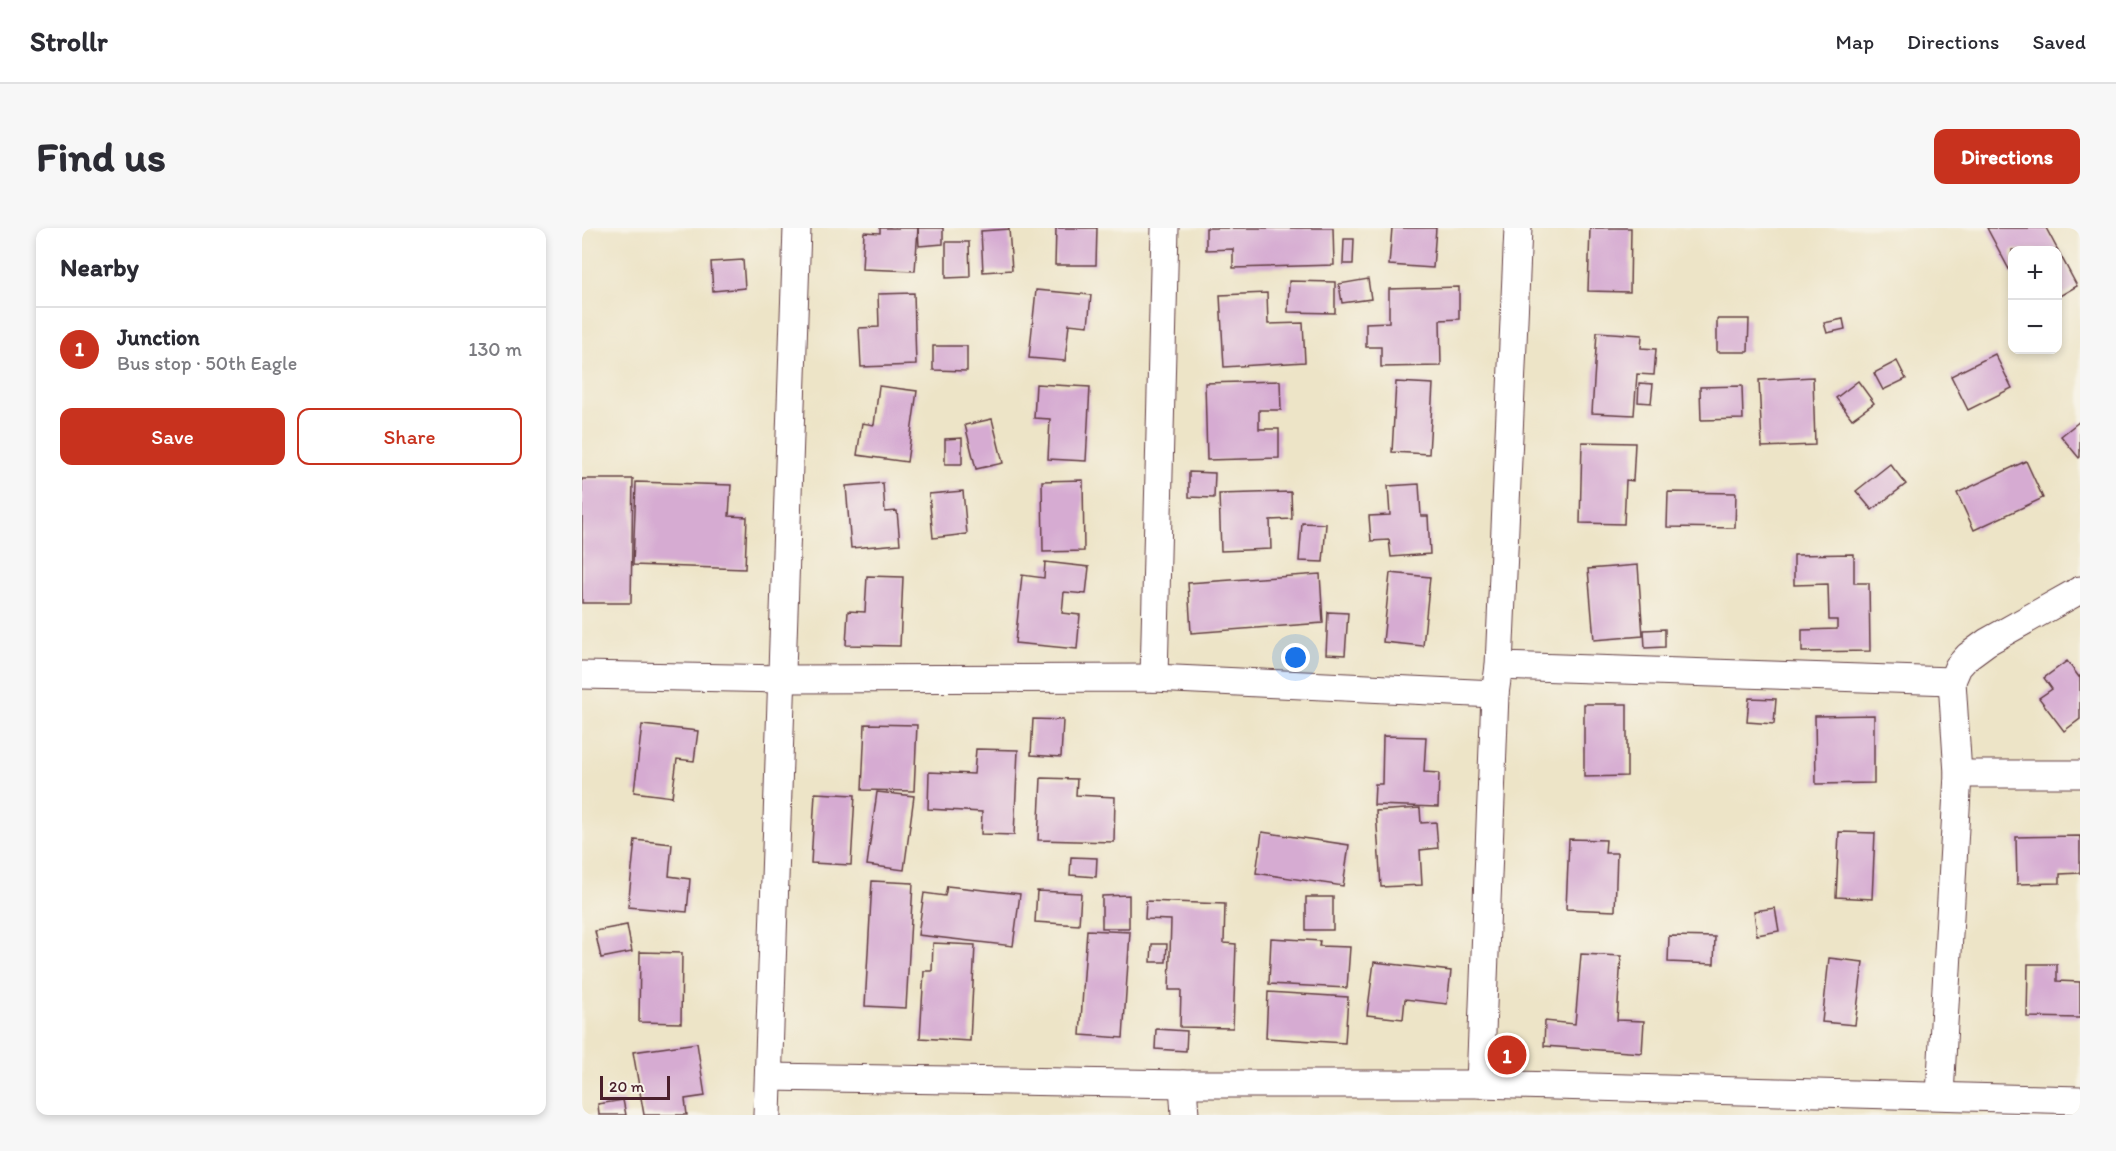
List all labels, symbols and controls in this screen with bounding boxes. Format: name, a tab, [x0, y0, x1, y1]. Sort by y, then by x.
text: Strollr	[30, 24, 108, 58]
text: Map	[1836, 29, 1874, 54]
text: Directions	[1907, 29, 1999, 54]
text: Saved	[2032, 29, 2086, 54]
button: Directions	[1934, 129, 2080, 184]
text: Find us	[36, 131, 166, 182]
map controls	[2008, 246, 2062, 354]
button: +	[2008, 246, 2062, 300]
text: Nearby	[60, 251, 139, 283]
button: −	[2008, 300, 2062, 354]
text: Junction	[117, 324, 200, 351]
text: 1	[75, 337, 84, 361]
text: 130 m	[468, 337, 522, 361]
text: Bus stop · 50th Eagle	[117, 351, 297, 375]
button: Save	[60, 408, 285, 465]
button: Share	[297, 408, 522, 465]
your location	[1281, 643, 1310, 672]
pin: 1	[1488, 1032, 1526, 1078]
scale bar	[600, 1073, 670, 1100]
text: 20 m	[609, 1077, 644, 1096]

